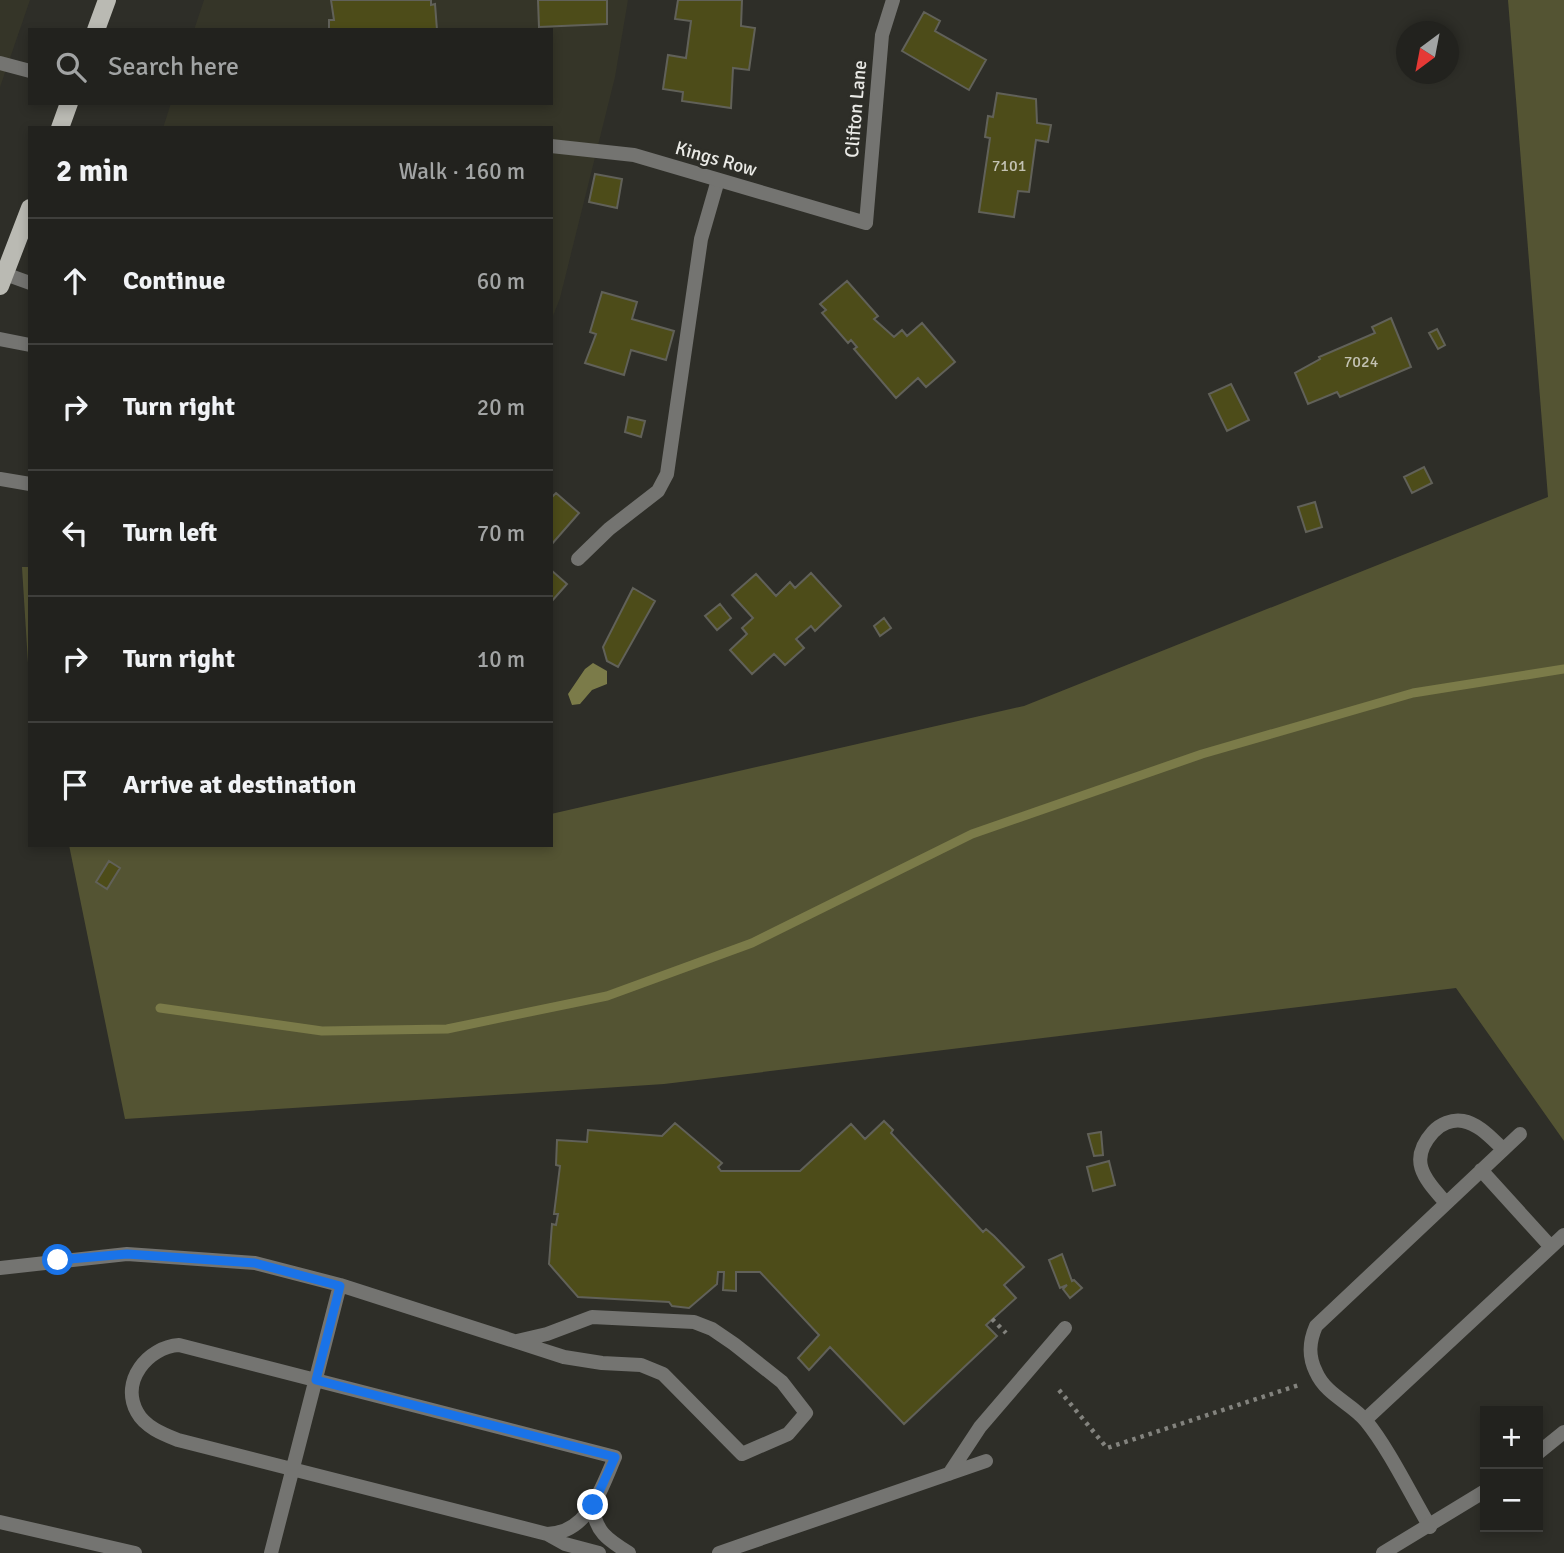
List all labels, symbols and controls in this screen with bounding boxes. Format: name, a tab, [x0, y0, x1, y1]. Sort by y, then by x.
north arrow	[1396, 21, 1459, 84]
search box	[28, 28, 553, 105]
icon: search	[52, 48, 90, 86]
text: Search here	[108, 51, 239, 83]
street label: Clifton Lane	[840, 59, 872, 159]
street label: Kings Row	[672, 136, 760, 182]
text: 2 min	[56, 153, 128, 190]
house number: 7101	[992, 156, 1026, 176]
text: Walk · 160 m	[399, 157, 525, 186]
icon: ahead	[56, 262, 94, 300]
text: Continue	[123, 265, 225, 297]
text: 60 m	[477, 267, 525, 296]
house number: 7024	[1344, 352, 1379, 372]
icon: right	[56, 388, 94, 426]
text: Turn right	[123, 391, 235, 423]
text: 20 m	[477, 393, 525, 422]
icon: left	[56, 514, 94, 552]
text: Turn left	[123, 517, 217, 549]
text: 70 m	[477, 519, 525, 548]
icon: right	[56, 640, 94, 678]
text: Turn right	[123, 643, 235, 675]
text: 10 m	[477, 645, 525, 674]
icon: arrive	[56, 766, 94, 804]
text: Arrive at destination	[123, 769, 356, 801]
route start	[42, 1244, 73, 1275]
map controls	[1480, 1406, 1543, 1532]
button: +	[1480, 1406, 1543, 1469]
button: −	[1480, 1469, 1543, 1532]
route end	[577, 1489, 608, 1520]

